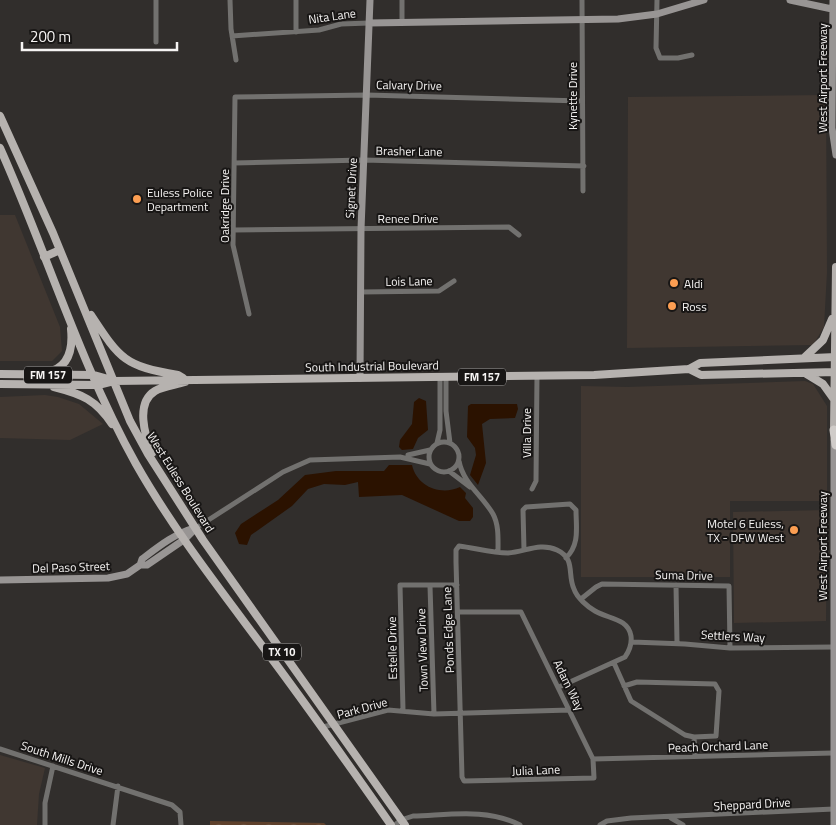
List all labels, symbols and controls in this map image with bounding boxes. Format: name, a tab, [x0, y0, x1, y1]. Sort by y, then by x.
street label: Nita Lane	[307, 3, 357, 29]
scale bar	[22, 20, 178, 52]
street label: West Airport Freeway	[813, 23, 832, 133]
text: 200 m	[30, 25, 71, 48]
street label: Kynette Drive	[563, 62, 582, 130]
street label: Calvary Drive	[376, 75, 442, 95]
street label: Brasher Lane	[375, 141, 443, 161]
street label: Signet Drive	[340, 157, 362, 219]
street label: Oakridge Drive	[215, 169, 234, 243]
place label: Euless Police Department	[147, 183, 213, 216]
marker: Euless Police Department	[131, 193, 143, 205]
street label: Renee Drive	[378, 209, 438, 228]
street label: Lois Lane	[385, 271, 433, 291]
place label: Aldi	[684, 274, 703, 293]
marker: Aldi	[668, 277, 680, 289]
place label: Ross	[682, 297, 707, 316]
marker: Ross	[666, 300, 678, 312]
street label: South Industrial Boulevard	[305, 355, 439, 377]
road number: FM 157	[24, 366, 72, 384]
road number: FM 157	[458, 368, 506, 386]
street label: Villa Drive	[517, 408, 536, 458]
street label: West Euless Boulevard	[142, 428, 220, 536]
street label: West Airport Freeway	[813, 491, 832, 601]
place label: Motel 6 Euless, TX - DFW West	[707, 514, 785, 547]
marker: Motel 6 Euless, TX - DFW West	[788, 524, 800, 536]
street label: Del Paso Street	[32, 556, 111, 578]
street label: Suma Drive	[655, 565, 713, 585]
street label: Ponds Edge Lane	[437, 586, 459, 674]
street label: Town View Drive	[411, 608, 433, 692]
street label: Estelle Drive	[382, 616, 402, 680]
street label: Settlers Way	[700, 625, 766, 647]
road number: TX 10	[263, 644, 301, 660]
street label: Adam Way	[549, 656, 590, 714]
street label: Park Drive	[334, 692, 390, 724]
street label: Peach Orchard Lane	[668, 735, 768, 757]
street label: South Mills Drive	[19, 736, 105, 780]
street label: Julia Lane	[512, 760, 560, 780]
street label: Sheppard Drive	[713, 793, 791, 815]

